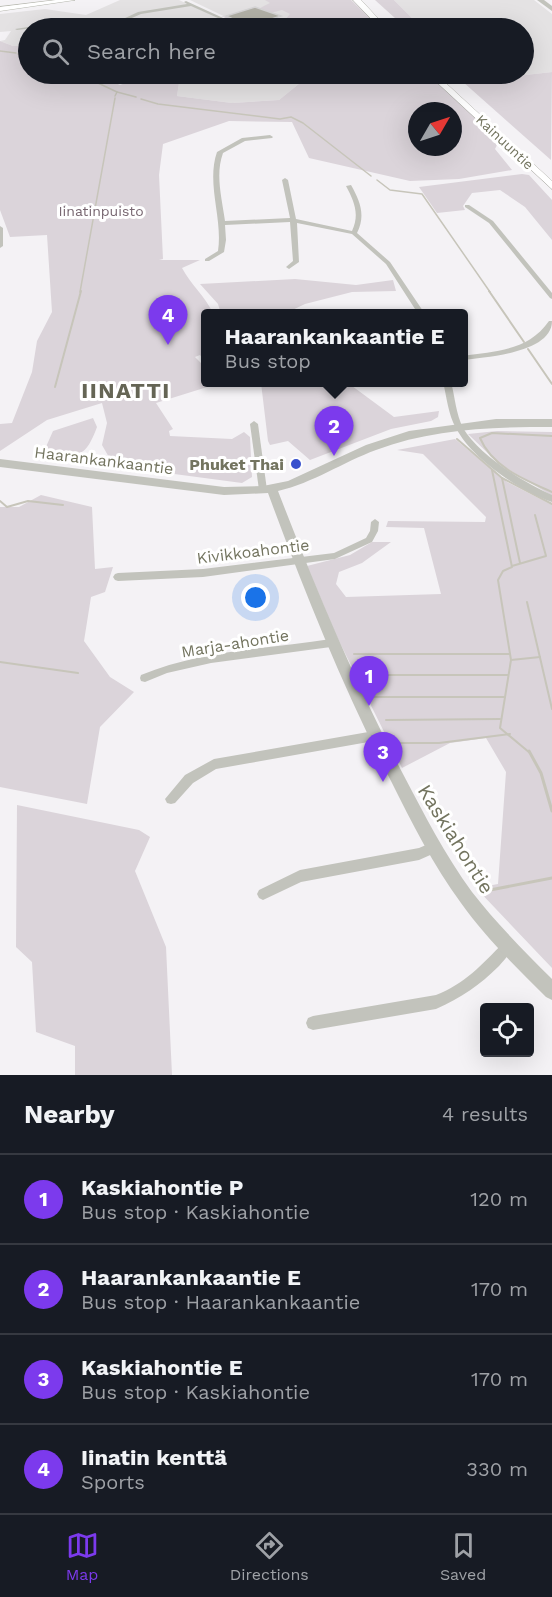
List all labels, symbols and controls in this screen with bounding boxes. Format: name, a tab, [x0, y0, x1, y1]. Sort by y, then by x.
search box	[18, 18, 534, 84]
icon: search	[39, 35, 72, 68]
text: Search here	[87, 39, 216, 64]
north arrow	[408, 102, 462, 156]
street label: Kainuuntie	[473, 111, 537, 173]
park label: Iinatinpuisto	[58, 203, 144, 219]
pin: 4	[148, 296, 188, 345]
popup	[201, 309, 468, 387]
text: Haarankankaantie E	[225, 324, 444, 349]
text: Bus stop	[225, 349, 311, 373]
district label: IINATTI	[81, 378, 171, 403]
pin: 2	[314, 406, 354, 456]
street label: Haarankankaantie	[33, 443, 175, 478]
place label: Phuket Thai	[189, 455, 284, 474]
marker: Phuket Thai	[289, 457, 303, 471]
street label: Kivikkoahontie	[196, 535, 310, 568]
your location	[241, 583, 270, 612]
street label: Marja-ahontie	[180, 626, 290, 661]
pin: 1	[350, 656, 388, 706]
pin: 3	[364, 732, 403, 782]
street label: Kaskiahontie	[413, 780, 499, 898]
map controls	[480, 1003, 534, 1057]
button: locate	[480, 1003, 534, 1057]
text: Nearby	[24, 1099, 115, 1129]
text: 4 results	[442, 1102, 528, 1126]
text: Kaskiahontie P	[81, 1175, 244, 1200]
text: 1	[39, 1187, 48, 1211]
text: 120 m	[470, 1187, 528, 1211]
text: Bus stop · Kaskiahontie	[81, 1200, 310, 1224]
text: Haarankankaantie E	[81, 1265, 301, 1290]
text: 2	[38, 1277, 49, 1301]
text: 170 m	[471, 1277, 528, 1301]
text: Bus stop · Haarankankaantie	[81, 1290, 360, 1314]
text: Kaskiahontie E	[81, 1355, 243, 1380]
text: 3	[38, 1367, 49, 1391]
text: 170 m	[471, 1367, 528, 1391]
text: Bus stop · Kaskiahontie	[81, 1380, 310, 1404]
text: Iinatin kenttä	[81, 1445, 227, 1470]
text: 4	[37, 1457, 50, 1481]
text: 330 m	[466, 1457, 528, 1481]
text: Sports	[81, 1470, 145, 1494]
tab: Map	[66, 1529, 99, 1584]
tab: Directions	[230, 1529, 309, 1584]
tab: Saved	[440, 1529, 486, 1584]

